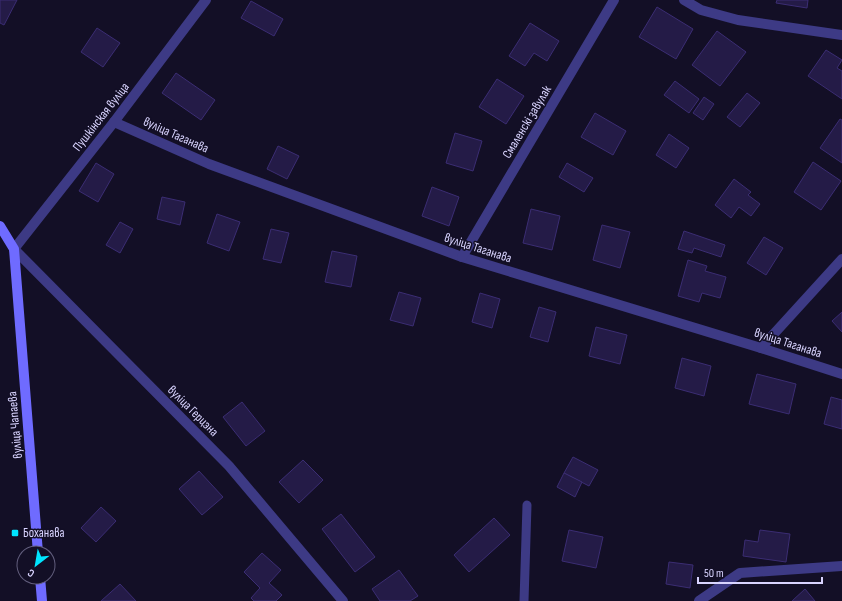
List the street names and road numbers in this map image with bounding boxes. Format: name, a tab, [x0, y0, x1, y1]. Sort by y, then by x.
street label: Пушкінская вуліца	[69, 80, 133, 154]
street label: Смаленскі завулак	[499, 83, 555, 161]
street label: вуліца Таганава	[141, 113, 211, 157]
street label: вуліца Таганава	[442, 230, 514, 266]
street label: вуліца Таганава	[752, 325, 824, 361]
street label: вуліца Герцэна	[164, 382, 222, 440]
street label: вуліца Чапаева	[4, 391, 26, 459]

